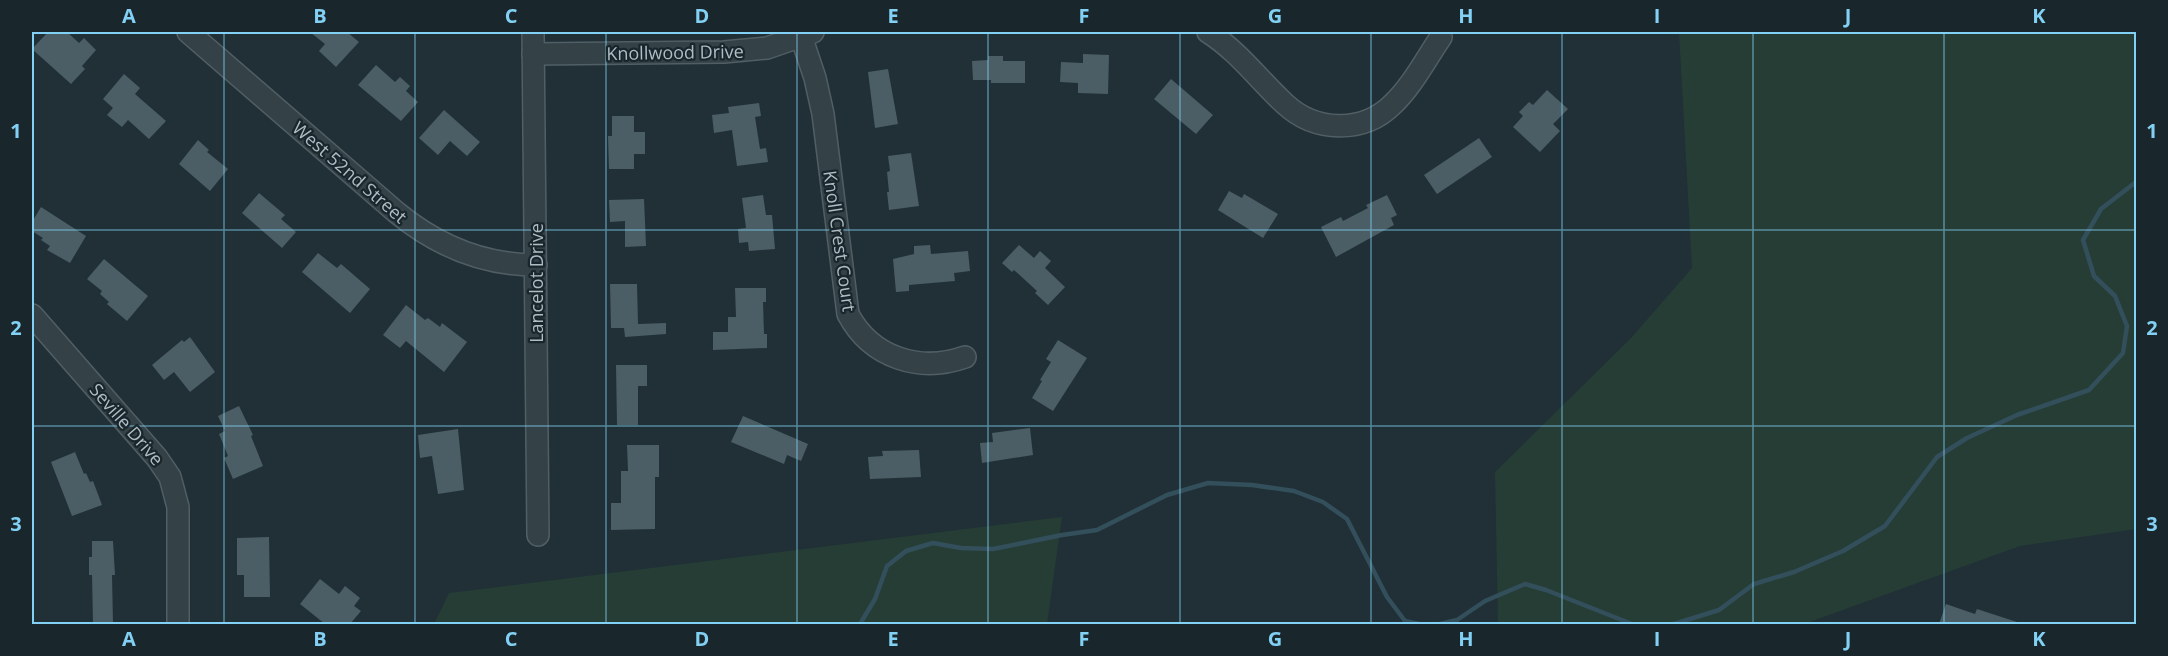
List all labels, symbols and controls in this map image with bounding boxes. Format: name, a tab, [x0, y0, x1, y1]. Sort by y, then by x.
text: A	[122, 2, 136, 29]
text: B	[313, 2, 327, 29]
text: C	[505, 2, 518, 29]
text: D	[695, 2, 709, 29]
text: E	[887, 2, 899, 29]
text: F	[1079, 2, 1089, 29]
text: G	[1268, 2, 1282, 29]
text: H	[1458, 2, 1474, 29]
text: I	[1654, 2, 1660, 29]
text: J	[1843, 2, 1851, 29]
text: K	[2032, 2, 2046, 29]
street label: Knollwood Drive	[606, 39, 744, 65]
street label: West 52nd Street	[288, 116, 412, 228]
text: 1	[10, 117, 22, 144]
text: 1	[2146, 117, 2158, 144]
street label: Knoll Crest Court	[818, 169, 862, 313]
street label: Lancelot Drive	[524, 223, 548, 343]
text: 2	[10, 314, 22, 341]
text: 2	[2146, 314, 2158, 341]
street label: Seville Drive	[85, 378, 169, 470]
text: 3	[10, 510, 22, 537]
text: 3	[2146, 510, 2158, 537]
text: A	[122, 625, 136, 652]
text: B	[313, 625, 327, 652]
text: C	[505, 625, 518, 652]
text: D	[695, 625, 709, 652]
text: E	[887, 625, 899, 652]
text: F	[1079, 625, 1089, 652]
text: G	[1268, 625, 1282, 652]
text: H	[1458, 625, 1474, 652]
text: I	[1654, 625, 1660, 652]
text: J	[1843, 625, 1851, 652]
text: K	[2032, 625, 2046, 652]

